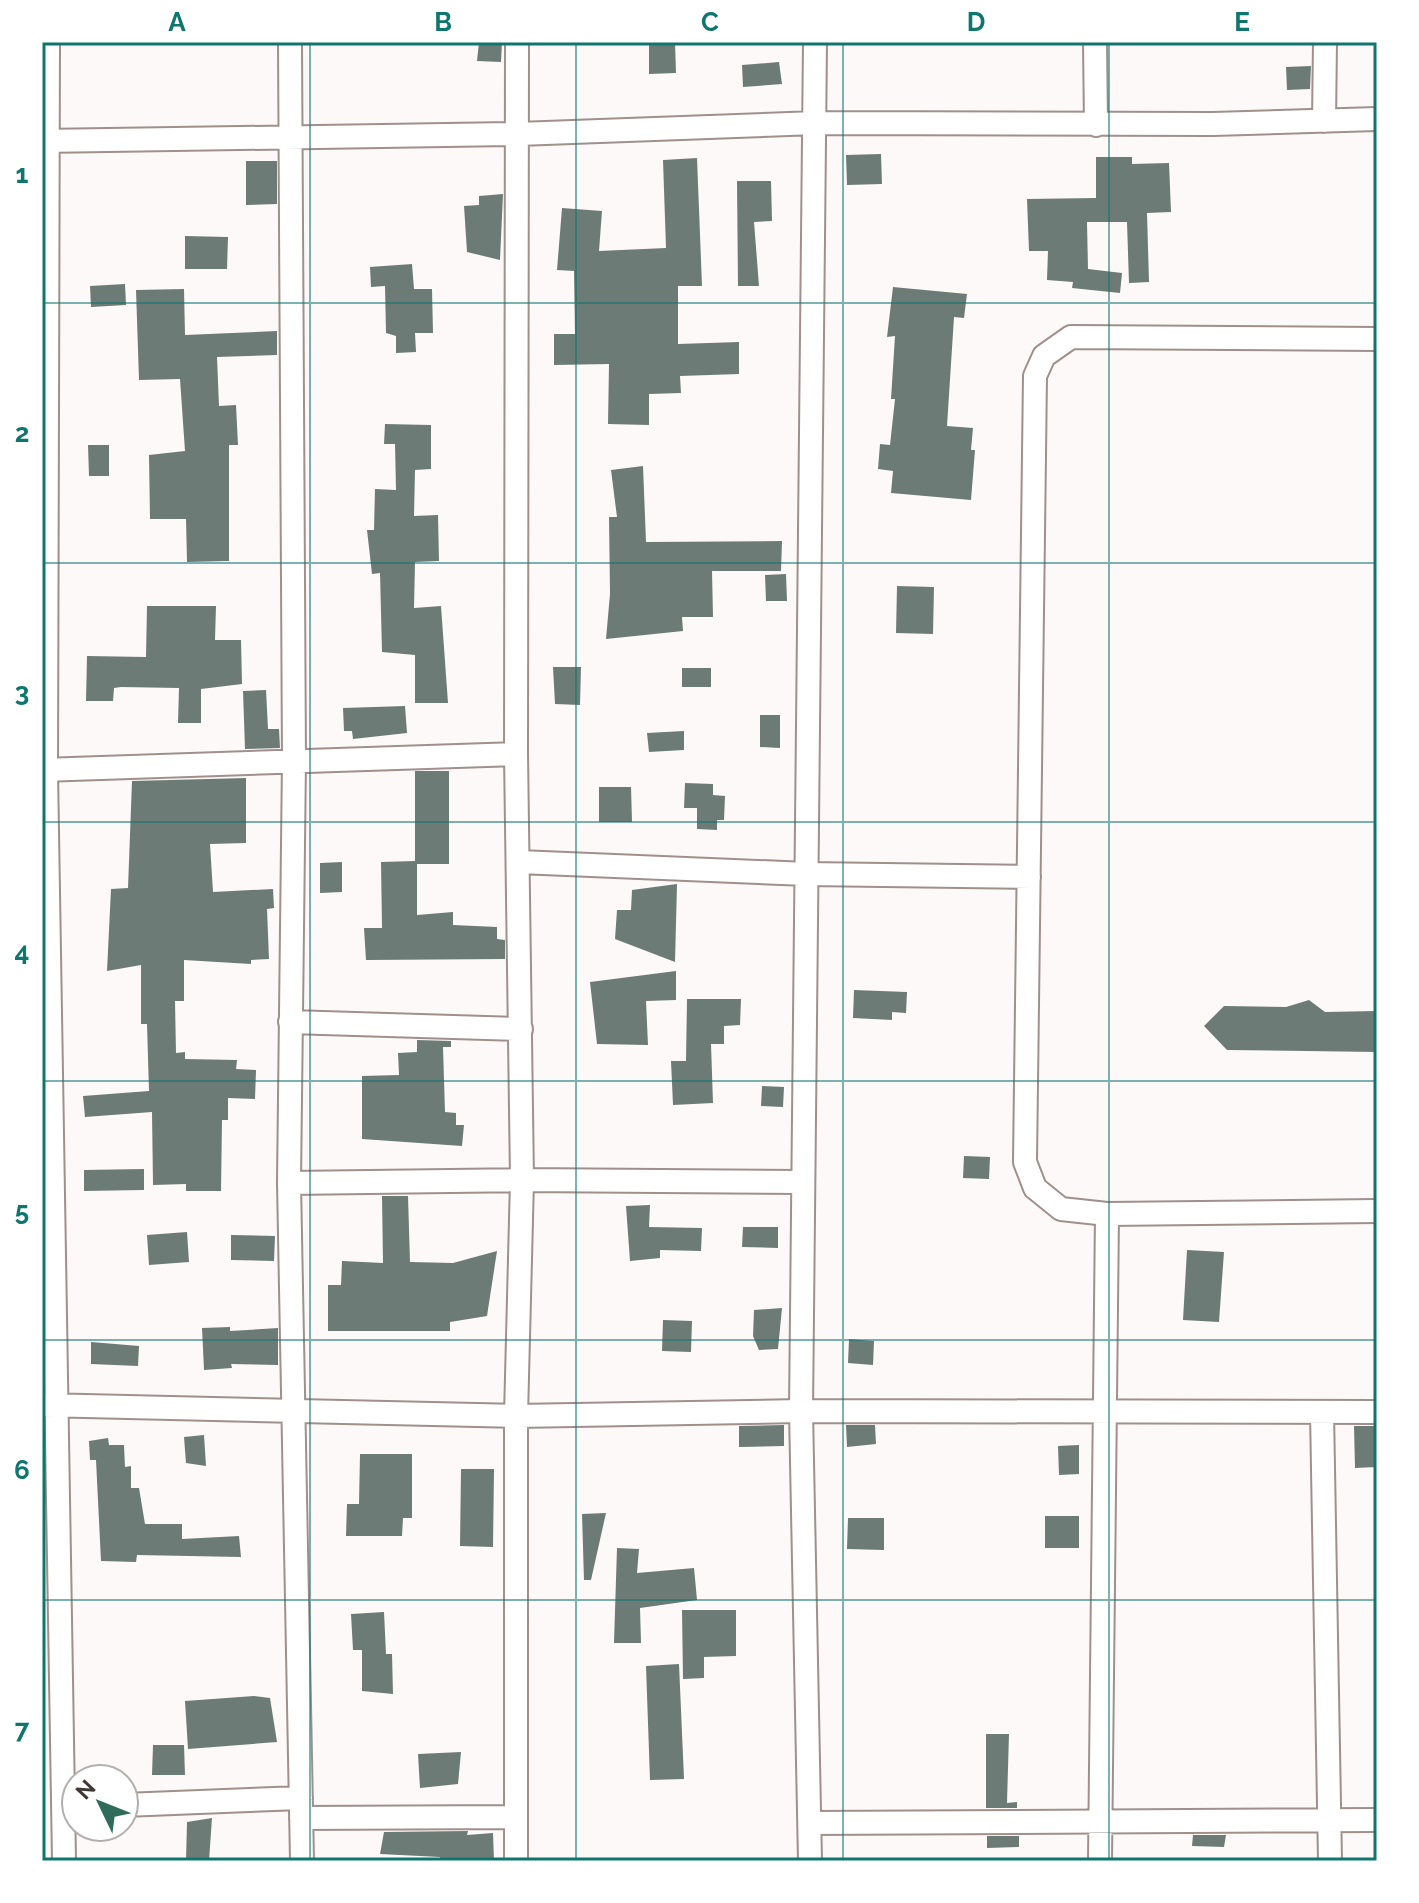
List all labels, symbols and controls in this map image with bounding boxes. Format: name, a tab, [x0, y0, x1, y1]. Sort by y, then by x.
text: A	[168, 7, 186, 37]
text: B	[434, 7, 452, 37]
text: C	[701, 7, 719, 37]
text: D	[967, 7, 985, 37]
text: E	[1234, 7, 1250, 37]
text: 1	[16, 159, 29, 189]
text: 2	[15, 418, 29, 448]
text: 3	[15, 677, 29, 707]
text: 4	[15, 937, 29, 967]
text: 5	[15, 1196, 29, 1226]
text: 6	[14, 1455, 30, 1485]
text: 7	[15, 1714, 30, 1744]
north arrow	[60, 1763, 140, 1843]
text: N	[70, 1774, 101, 1804]

